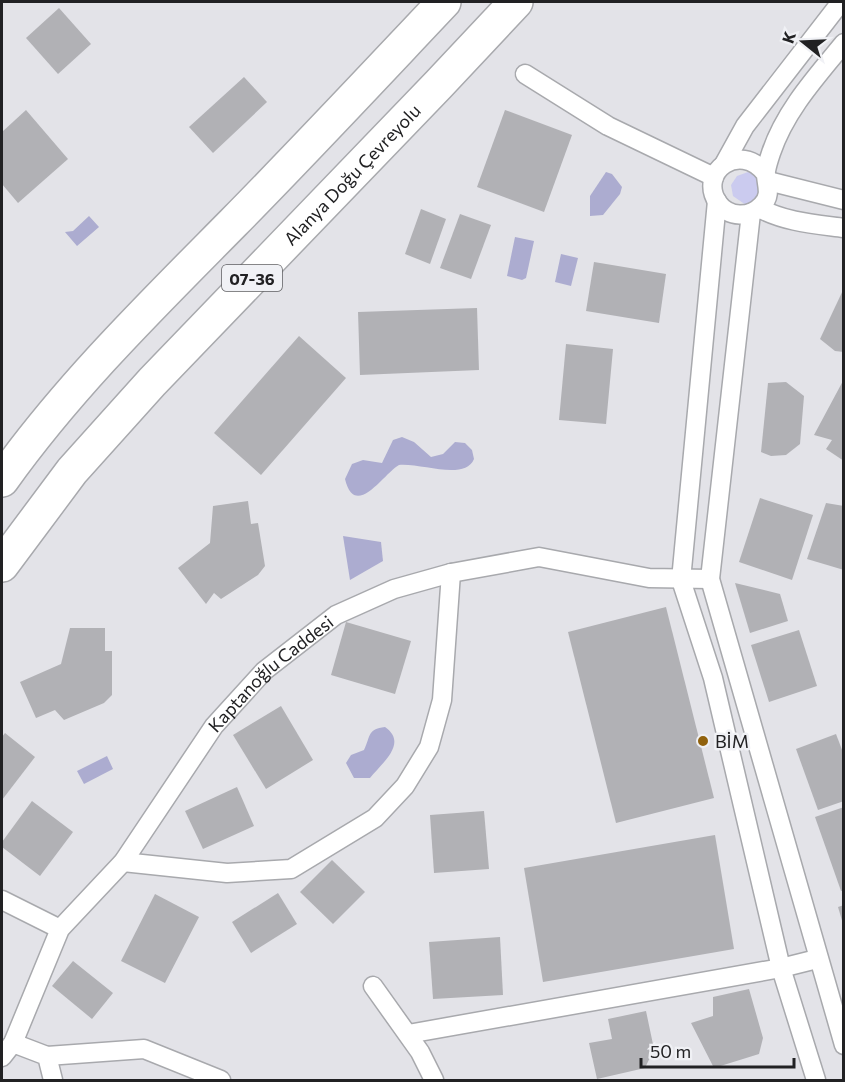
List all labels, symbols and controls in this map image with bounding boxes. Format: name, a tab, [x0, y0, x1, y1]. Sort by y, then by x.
north arrow	[773, 12, 833, 72]
text: K	[777, 29, 799, 45]
street label: Alanya Doğu Çevreyolu	[279, 99, 425, 250]
road number: 07-36	[222, 265, 282, 291]
street label: Kaptanoğlu Caddesi	[203, 611, 337, 736]
place label: BİM	[715, 730, 749, 752]
marker: BİM	[696, 734, 710, 748]
scale bar	[641, 1031, 794, 1069]
text: 50 m	[650, 1040, 691, 1062]

